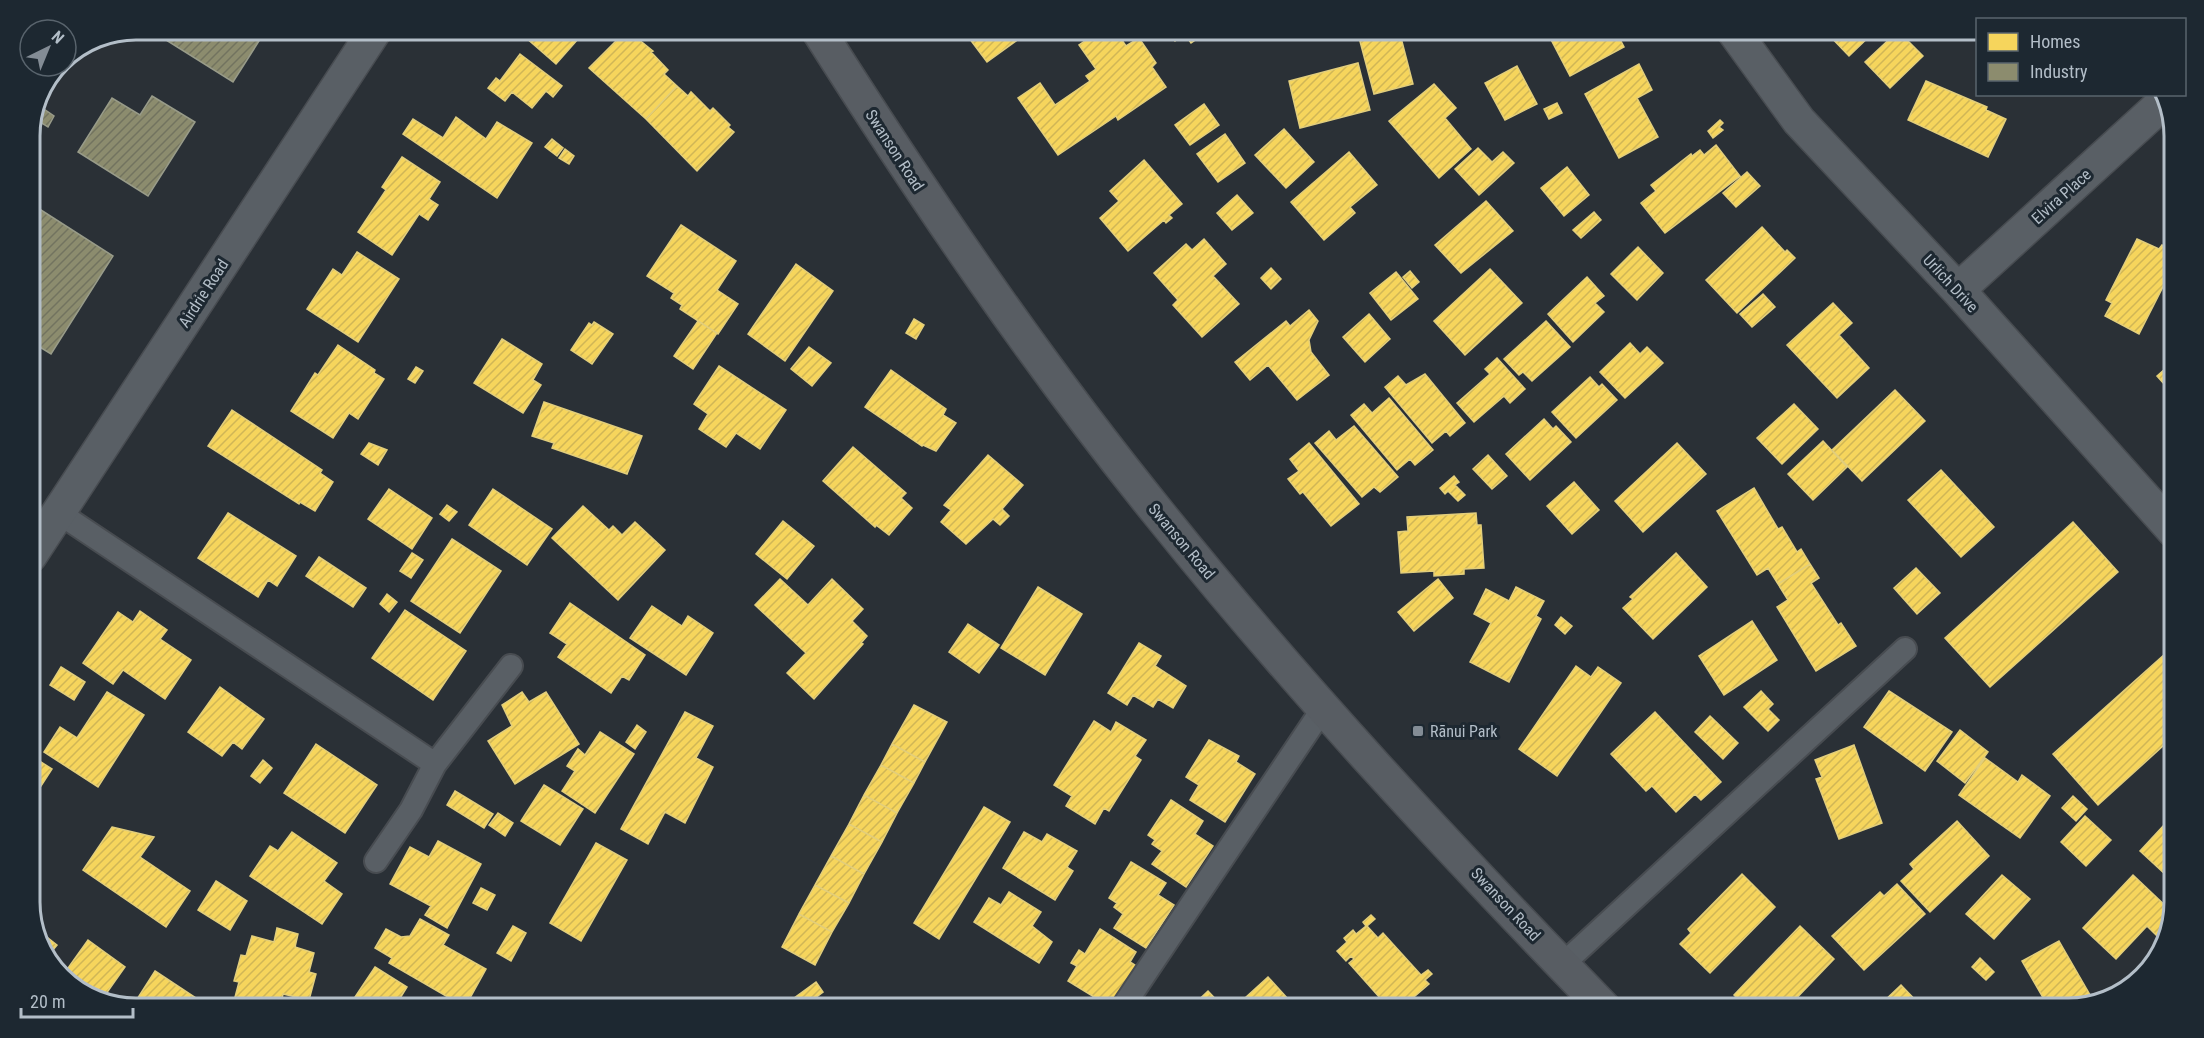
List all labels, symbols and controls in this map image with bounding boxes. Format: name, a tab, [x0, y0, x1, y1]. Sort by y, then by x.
north arrow	[18, 18, 78, 78]
legend	[1976, 18, 2186, 96]
text: N	[48, 27, 68, 48]
text: Homes	[2030, 31, 2080, 52]
text: Industry	[2030, 61, 2088, 82]
street label: Swanson Road	[861, 106, 928, 194]
street label: Elvira Place	[2028, 165, 2095, 228]
street label: Urlich Drive	[1919, 251, 1982, 316]
street label: Airdrie Road	[174, 256, 232, 331]
street label: Swanson Road	[1144, 500, 1219, 583]
place label: Rānui Park	[1430, 722, 1498, 741]
marker: Rānui Park	[1411, 724, 1425, 738]
street label: Swanson Road	[1467, 864, 1544, 945]
scale bar	[21, 981, 134, 1019]
text: 20 m	[30, 991, 65, 1012]

